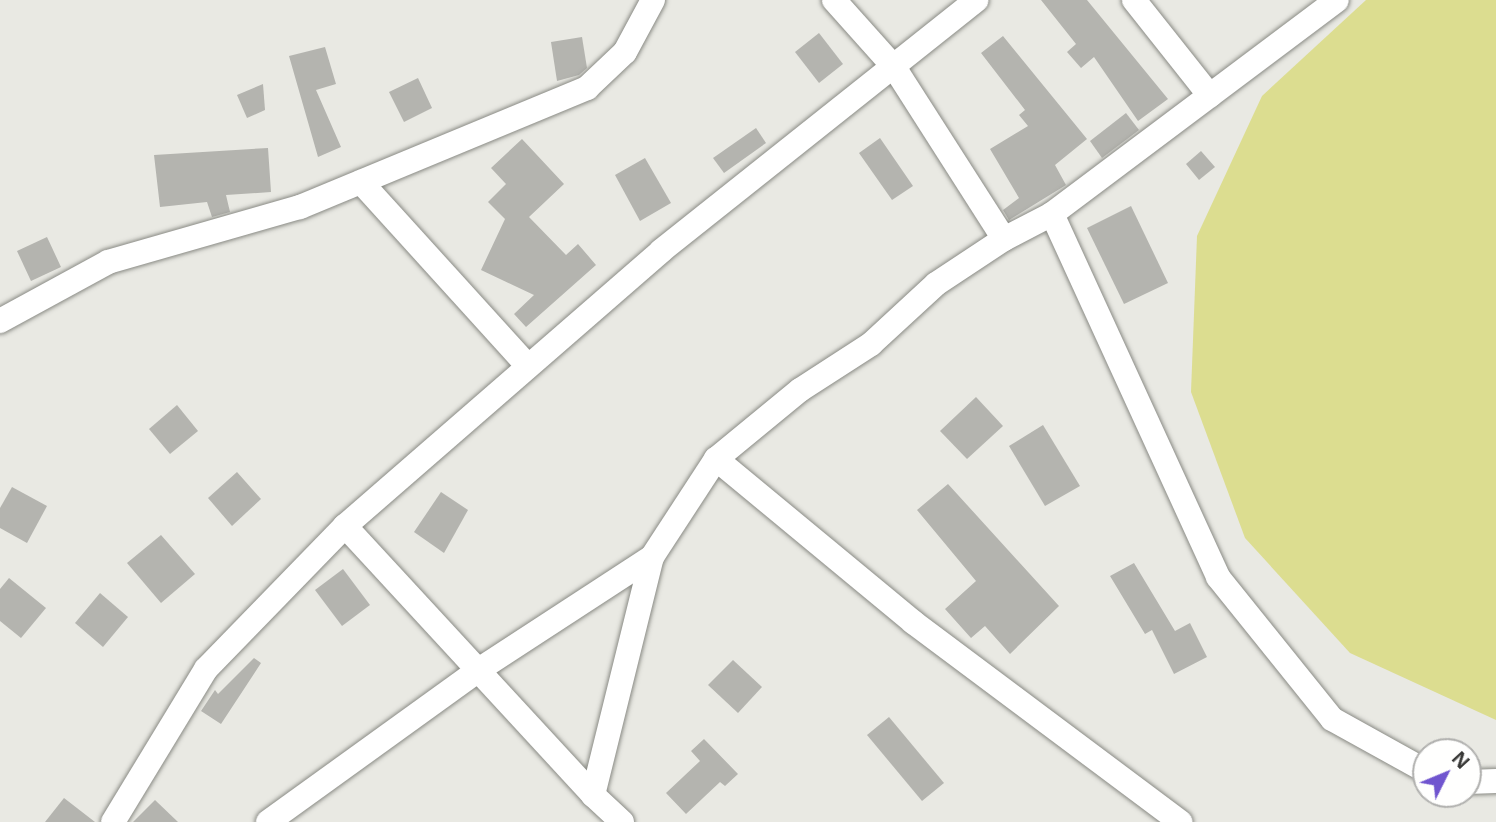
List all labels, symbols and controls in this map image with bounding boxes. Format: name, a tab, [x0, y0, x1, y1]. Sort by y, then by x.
north arrow	[1412, 738, 1482, 808]
text: N	[1446, 746, 1476, 775]

